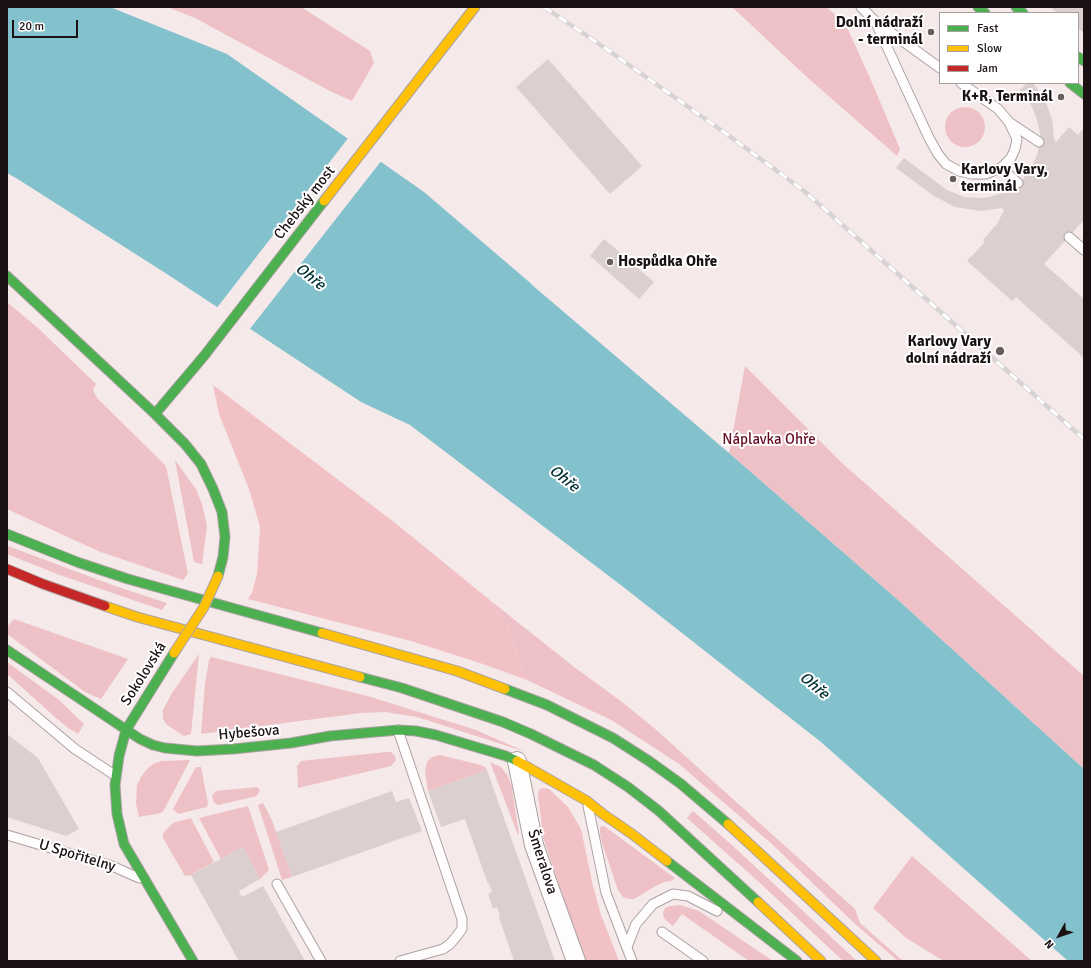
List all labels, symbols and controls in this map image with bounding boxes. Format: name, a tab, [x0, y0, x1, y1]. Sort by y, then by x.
scale bar	[14, 12, 80, 38]
legend	[939, 12, 1079, 84]
place label: Dolní nádraží - terminál	[836, 14, 923, 49]
text: 20 m	[19, 19, 44, 34]
text: Fast	[977, 21, 998, 36]
marker: Dolní nádraží - terminál	[926, 27, 936, 37]
text: Slow	[977, 41, 1002, 56]
text: Jam	[977, 61, 998, 76]
place label: K+R, Terminál	[962, 88, 1053, 106]
marker: K+R, Terminál	[1056, 92, 1066, 102]
place label: Karlovy Vary, terminál	[961, 161, 1048, 196]
street label: Chebský most	[271, 163, 339, 243]
marker: Karlovy Vary, terminál	[948, 174, 958, 184]
place label: Hospůdka Ohře	[618, 253, 717, 271]
marker: Hospůdka Ohře	[605, 257, 615, 267]
water label: Ohře	[291, 259, 329, 295]
place label: Karlovy Vary dolní nádraží	[906, 333, 991, 368]
marker: Karlovy Vary dolní nádraží	[994, 345, 1006, 357]
park label: Náplavka Ohře	[722, 431, 816, 449]
water label: Ohře	[545, 461, 583, 497]
street label: Sokolovská	[117, 639, 171, 709]
water label: Ohře	[795, 668, 833, 704]
street label: Hybešova	[218, 721, 280, 745]
street label: Šmeralova	[523, 827, 561, 897]
street label: U Spořitelny	[37, 836, 117, 876]
north arrow	[1039, 916, 1079, 956]
text: N	[1042, 937, 1057, 951]

